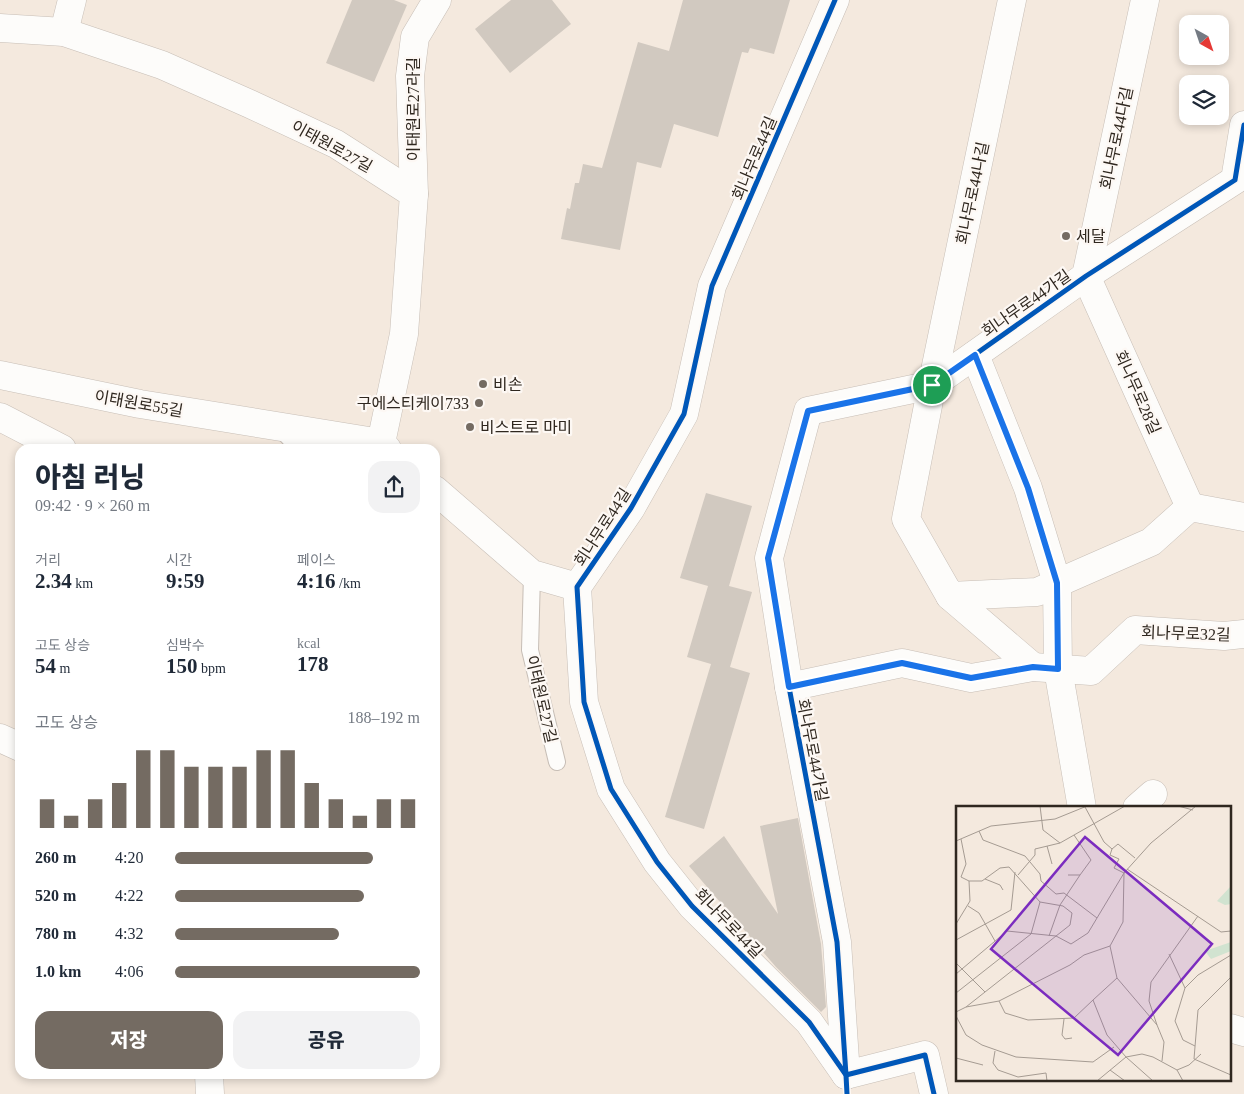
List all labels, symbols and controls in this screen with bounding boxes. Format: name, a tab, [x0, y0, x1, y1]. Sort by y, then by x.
north arrow	[1179, 15, 1229, 65]
map controls	[1179, 15, 1229, 125]
street label: 이태원로27라길	[405, 57, 422, 161]
button: layers	[1179, 75, 1229, 125]
street label: 회나무로44다길	[1097, 85, 1136, 191]
street label: 회나무로44길	[729, 114, 780, 203]
street label: 이태원로27길	[288, 117, 375, 176]
street label: 회나무로44나길	[953, 140, 992, 246]
place label: 세달	[1076, 228, 1106, 245]
marker: 세달	[1060, 230, 1072, 242]
street label: 회나무로44가길	[979, 267, 1074, 340]
street label: 회나무로28길	[1112, 348, 1164, 437]
pin	[911, 364, 953, 406]
icon: arrive	[918, 371, 946, 399]
place label: 비손	[493, 376, 523, 393]
marker: 비손	[477, 378, 489, 390]
street label: 이태원로55길	[93, 387, 185, 420]
place label: 구에스티케이733	[357, 395, 469, 412]
marker: 구에스티케이733	[473, 397, 485, 409]
place label: 비스트로 마미	[480, 419, 572, 436]
marker: 비스트로 마미	[464, 421, 476, 433]
button: share	[368, 461, 420, 513]
text: 아침 러닝	[35, 462, 145, 493]
street label: 회나무로44길	[571, 485, 634, 569]
text: 09:42 · 9 × 260 m	[35, 497, 150, 514]
text: 거리	[35, 553, 61, 568]
text: 시간	[166, 553, 192, 568]
text: 페이스	[297, 553, 336, 568]
text: 2.34	[35, 569, 72, 593]
text: 9:59	[166, 569, 205, 593]
text: 4:16	[297, 569, 336, 593]
text: km	[72, 576, 93, 591]
text: /km	[336, 576, 361, 591]
street label: 회나무로32길	[1141, 623, 1231, 644]
text: kcal	[297, 636, 320, 651]
text: 고도 상승	[35, 638, 90, 653]
text: 심박수	[166, 638, 205, 653]
text: 178	[297, 652, 329, 676]
text: 54	[35, 654, 56, 678]
text: 150	[166, 654, 198, 678]
street label: 이태원로27길	[523, 654, 560, 745]
text: m	[56, 661, 70, 676]
text: bpm	[198, 661, 226, 676]
street label: 회나무로44가길	[794, 697, 831, 803]
text: 188–192 m	[348, 709, 420, 726]
text: 고도 상승	[35, 714, 98, 731]
inset map	[956, 806, 1232, 1082]
text: 260 m	[35, 849, 76, 866]
text: 4:20	[115, 849, 143, 866]
street label: 회나무로44길	[691, 885, 766, 961]
text: 520 m	[35, 887, 76, 904]
text: 4:22	[115, 887, 143, 904]
text: 780 m	[35, 925, 76, 942]
text: 4:32	[115, 925, 143, 942]
text: 1.0 km	[35, 963, 81, 980]
text: 4:06	[115, 963, 143, 980]
button: 저장	[35, 1011, 223, 1069]
button: 공유	[233, 1011, 420, 1069]

